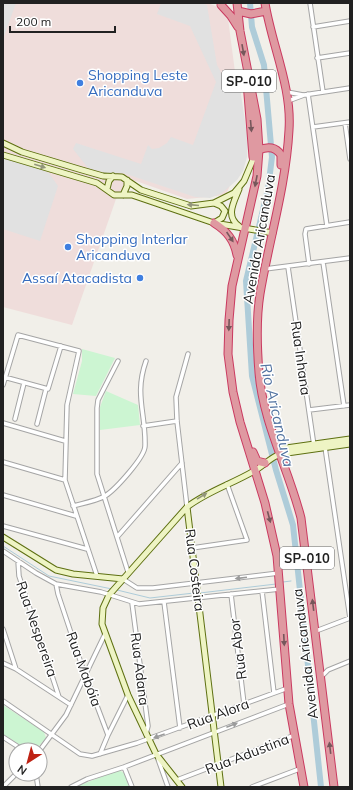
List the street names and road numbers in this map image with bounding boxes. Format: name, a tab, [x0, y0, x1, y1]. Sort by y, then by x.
road number: SP-010	[222, 70, 276, 92]
street label: Avenida Aricanduva	[239, 173, 279, 305]
street label: Rua Inhana	[287, 320, 315, 396]
street label: Rua Costeira	[181, 528, 209, 612]
road number: SP-010	[280, 547, 334, 569]
street label: Rua Nespereira	[12, 579, 62, 679]
street label: Avenida Aricanduva	[288, 588, 322, 720]
street label: Rua Abor	[225, 616, 251, 681]
street label: Rua Mabóia	[62, 629, 106, 709]
street label: Rua Adana	[127, 631, 153, 707]
street label: Rua Alora	[184, 694, 252, 734]
street label: Rua Adustina	[203, 730, 291, 778]

